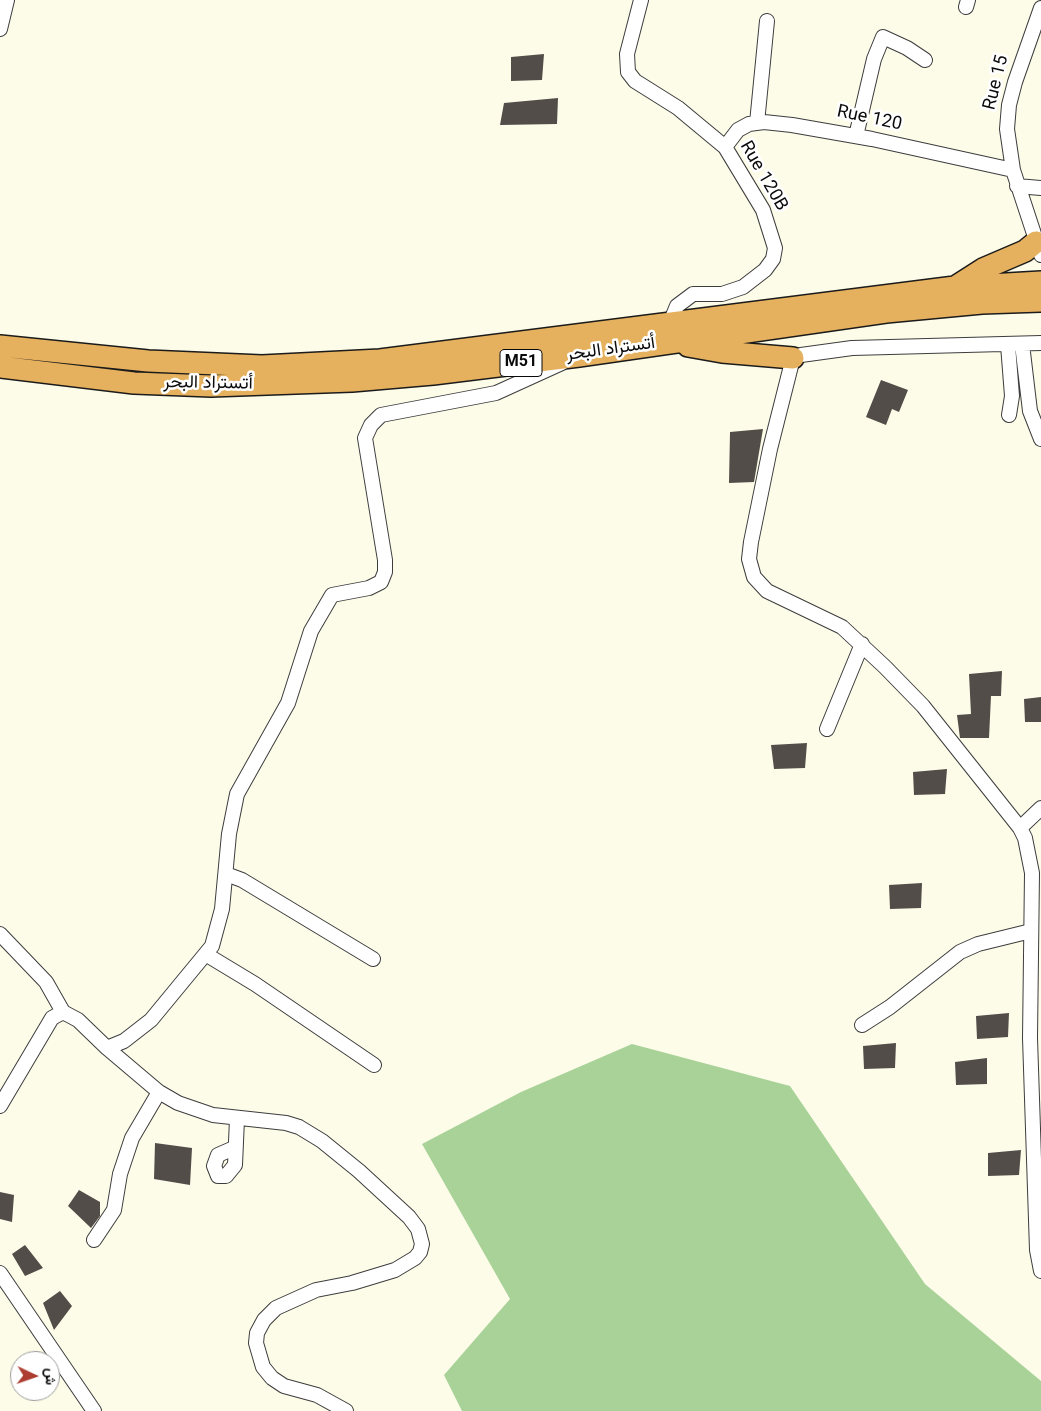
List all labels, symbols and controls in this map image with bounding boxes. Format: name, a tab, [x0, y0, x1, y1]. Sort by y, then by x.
street label: Rue 15	[981, 53, 1015, 113]
street label: Rue 120	[835, 103, 903, 137]
street label: Rue 120B	[733, 138, 791, 216]
street label: أتستراد البحر	[565, 334, 657, 368]
road number: M51	[500, 349, 542, 376]
street label: أتستراد البحر	[163, 373, 253, 397]
north arrow	[10, 1351, 60, 1401]
text: ش	[38, 1368, 60, 1386]

